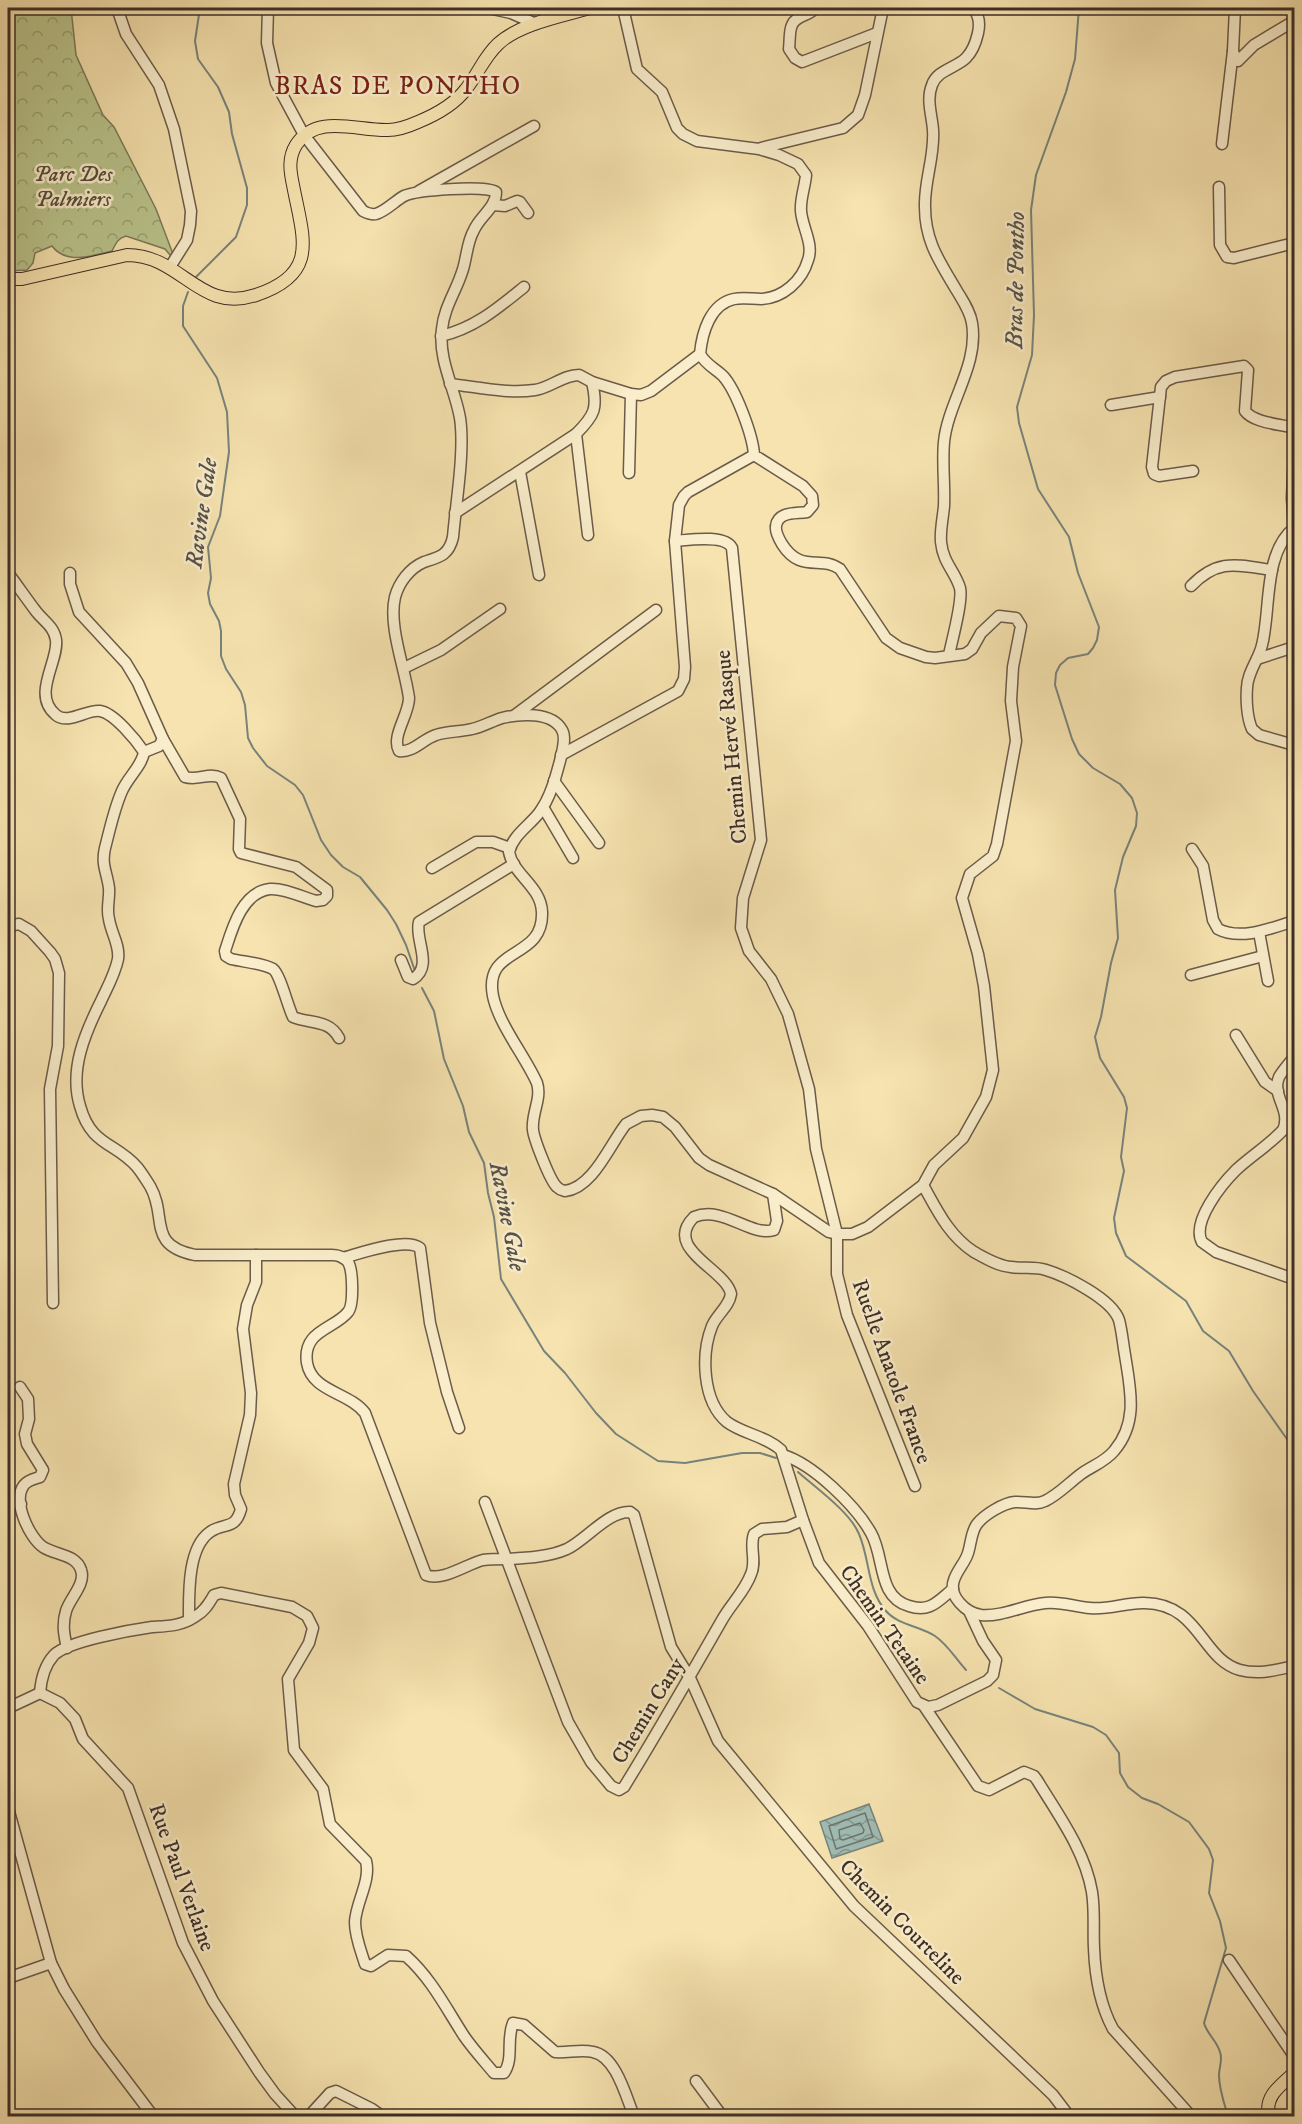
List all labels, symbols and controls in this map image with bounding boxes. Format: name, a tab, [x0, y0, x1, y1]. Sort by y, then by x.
district label: BRAS DE PONTHO	[274, 70, 522, 103]
park label: Parc Des Palmiers	[34, 161, 114, 213]
water label: Bras de Pontho	[1000, 211, 1032, 350]
water label: Ravine Gale	[179, 455, 225, 571]
street label: Chemin Hervé Rasque	[710, 649, 753, 845]
water label: Ravine Gale	[482, 1158, 532, 1274]
street label: Ruelle Anatole France	[846, 1276, 937, 1467]
street label: Chemin Tetaine	[834, 1560, 936, 1690]
street label: Chemin Cany	[606, 1652, 691, 1769]
street label: Rue Paul Verlaine	[142, 1800, 221, 1955]
street label: Chemin Courteline	[833, 1854, 970, 1991]

